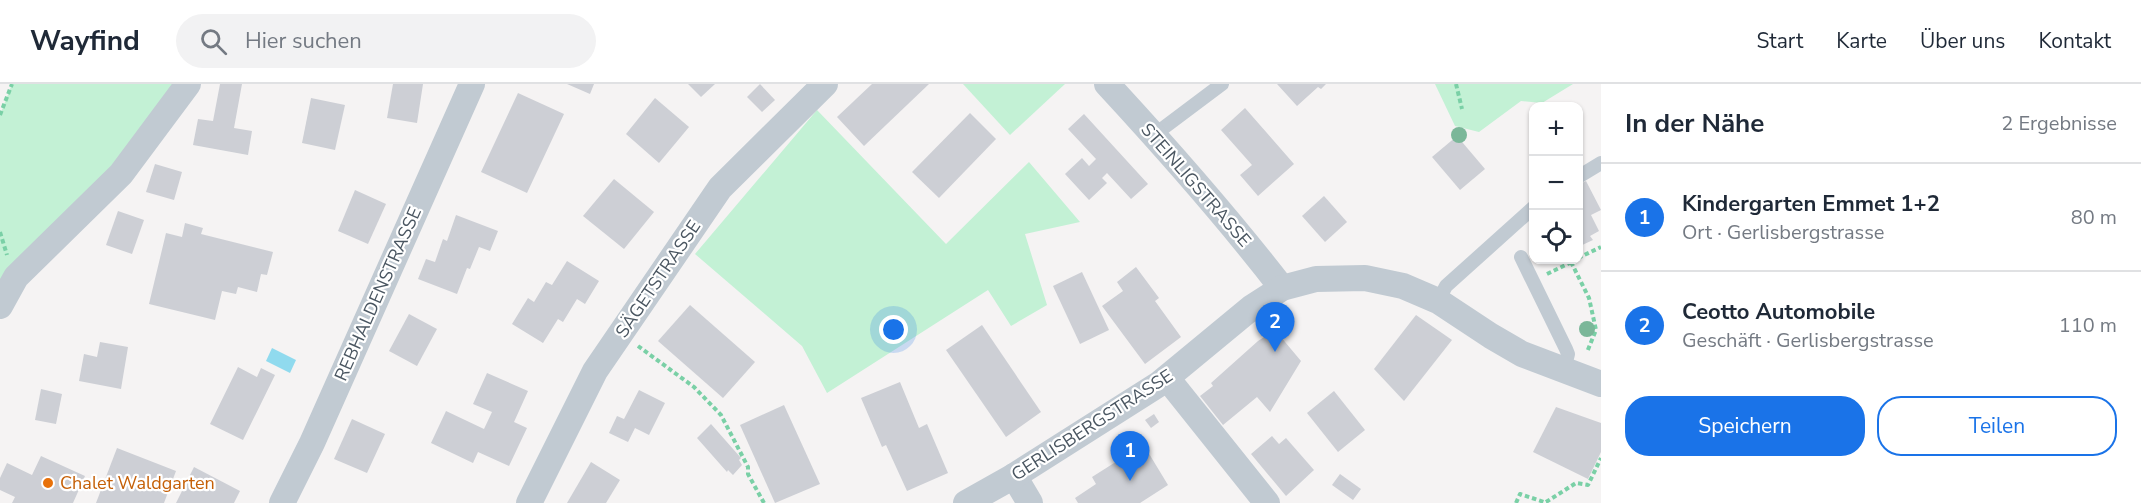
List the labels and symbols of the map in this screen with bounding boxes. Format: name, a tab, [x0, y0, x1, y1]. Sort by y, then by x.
street label: STEINLIGSTRASSE	[1136, 118, 1256, 252]
street label: REBHALDENSTRASSE	[329, 203, 427, 385]
street label: SÄGETSTRASSE	[610, 216, 706, 342]
pin: 2	[1256, 302, 1294, 352]
your location	[879, 315, 908, 344]
street label: GERLISBERGSTRASSE	[1007, 364, 1177, 486]
pin: 1	[1110, 432, 1150, 481]
place label: Chalet Waldgarten	[60, 471, 215, 495]
marker: Chalet Waldgarten	[41, 476, 55, 490]

